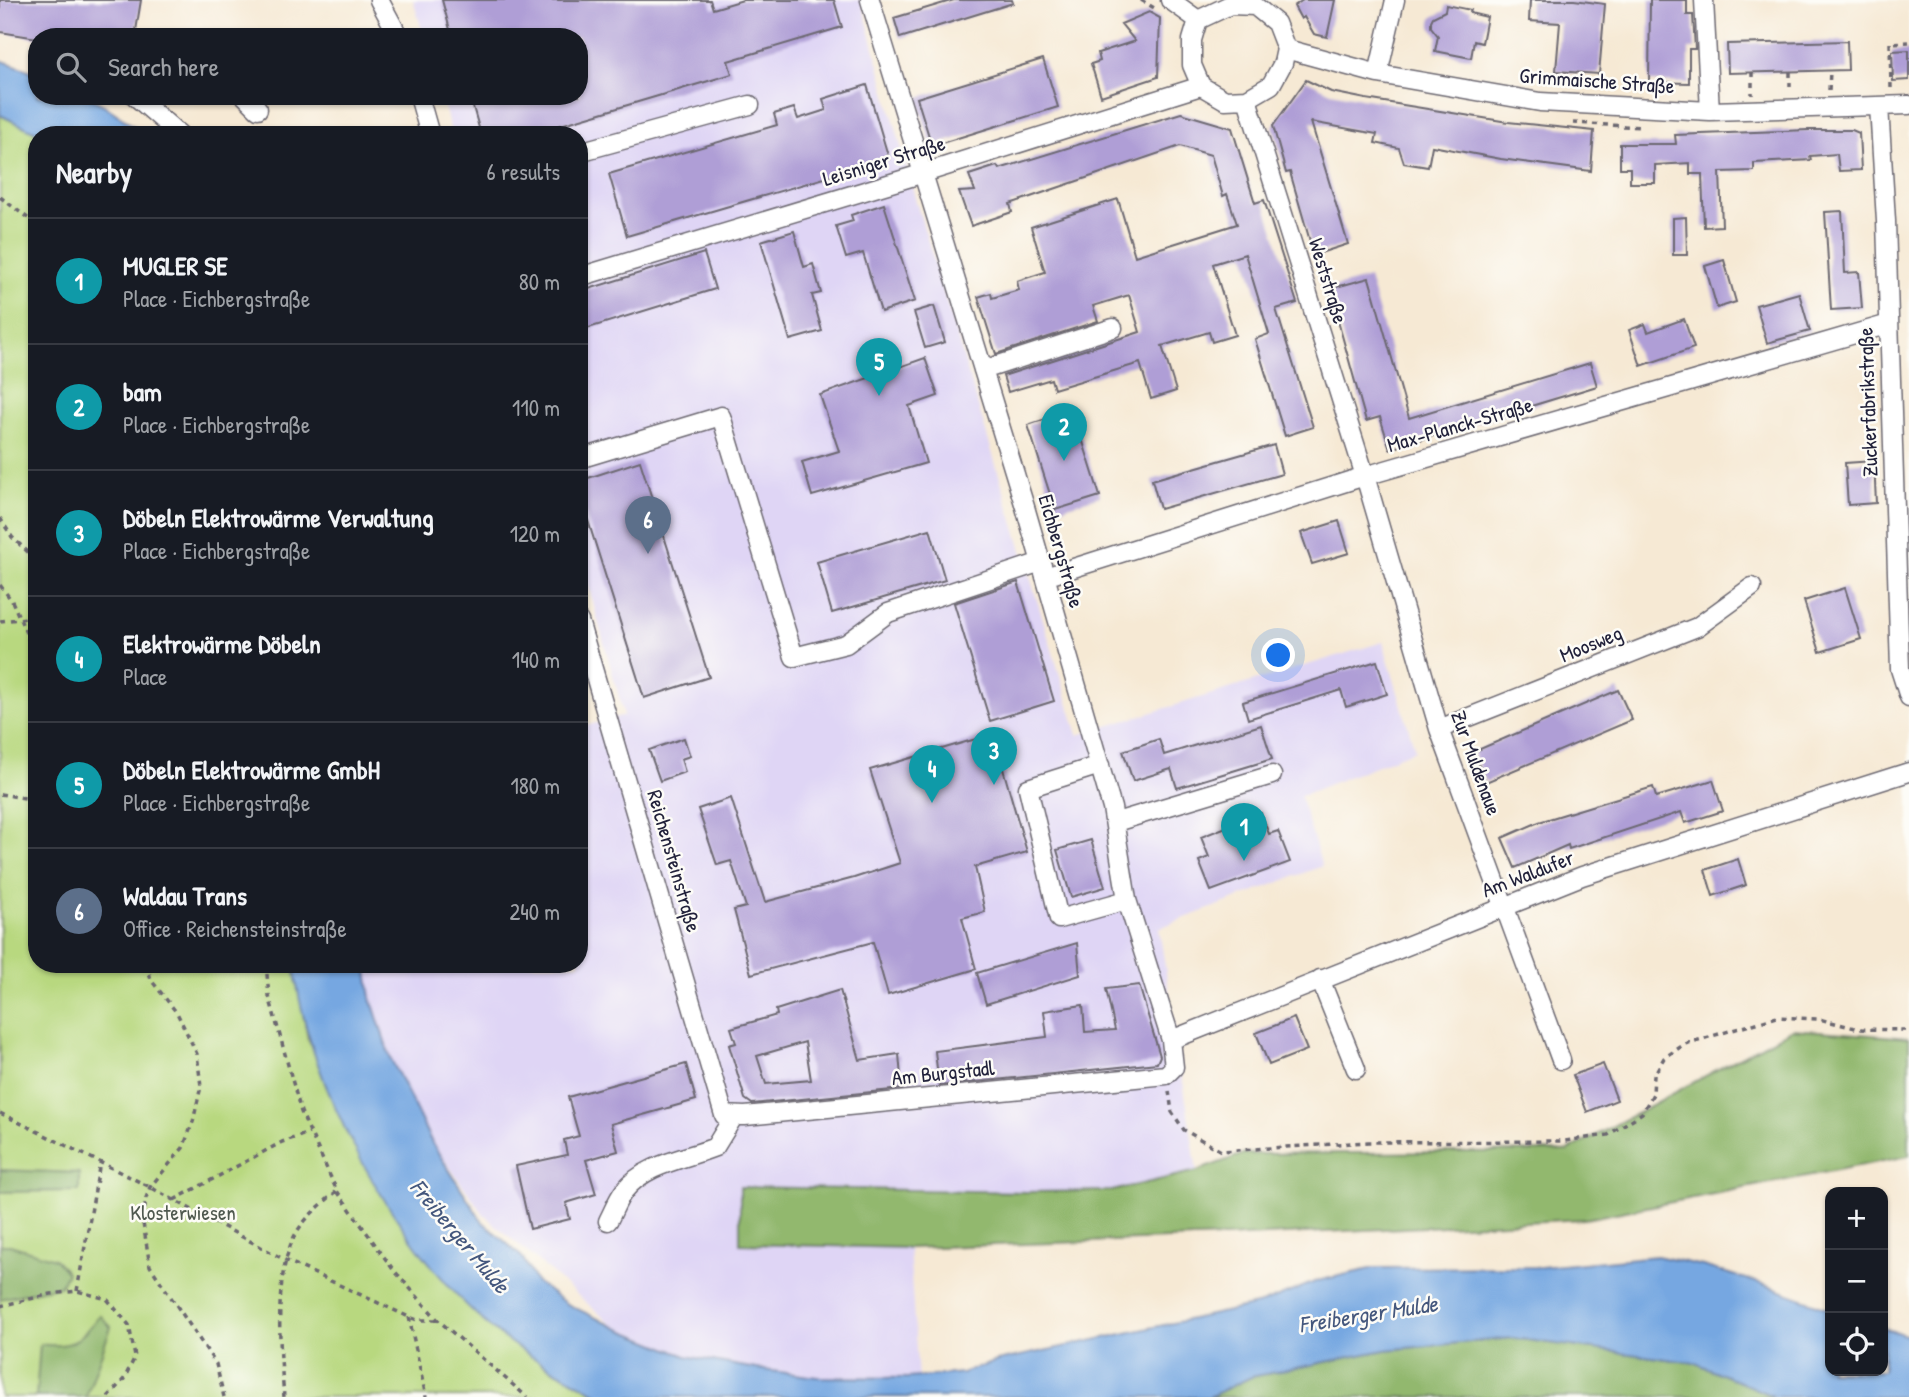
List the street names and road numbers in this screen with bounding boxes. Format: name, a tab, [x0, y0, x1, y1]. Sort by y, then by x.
street label: Grimmaische Straße	[1519, 61, 1675, 100]
street label: Leisniger Straße	[819, 128, 949, 193]
street label: Weststraße	[1302, 235, 1355, 327]
street label: Zuckerfabrikstraße	[1850, 327, 1885, 477]
street label: Max-Planck-Straße	[1384, 390, 1536, 459]
street label: Eichbergstraße	[1031, 491, 1091, 611]
street label: Moosweg	[1555, 618, 1626, 669]
street label: Zur Muldenaue	[1444, 706, 1509, 819]
street label: Reichensteinstraße	[640, 787, 709, 935]
street label: Am Waldufer	[1477, 843, 1578, 904]
street label: Am Burgstadl	[890, 1053, 996, 1092]

